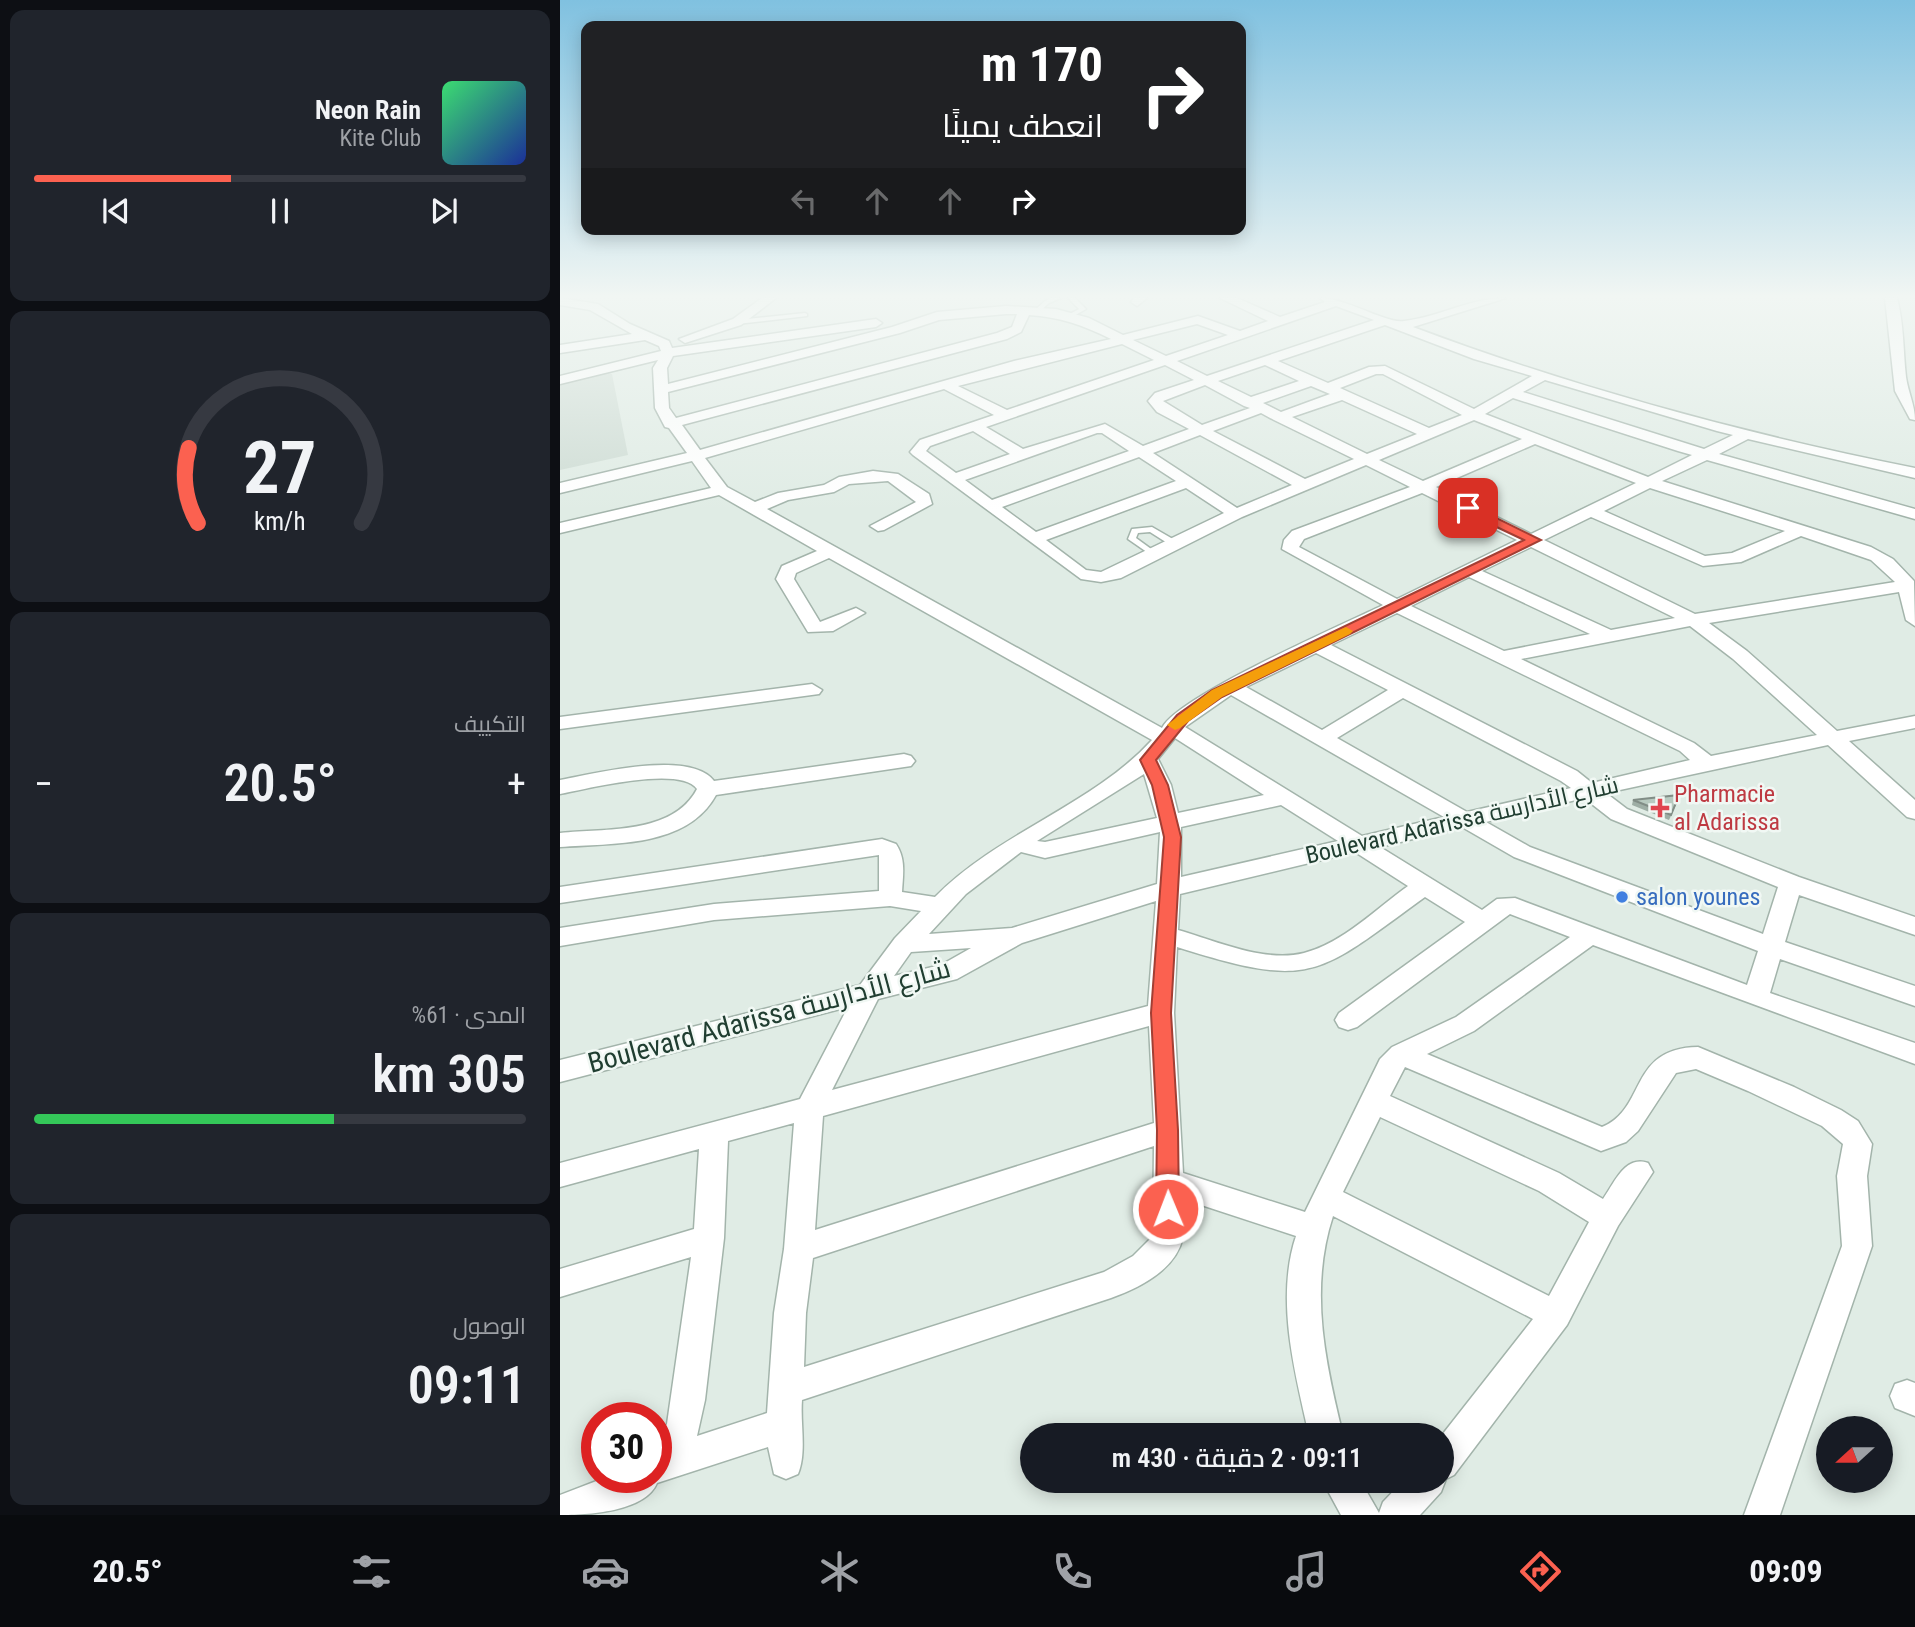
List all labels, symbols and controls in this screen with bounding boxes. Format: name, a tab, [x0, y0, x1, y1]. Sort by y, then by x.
text: 170 m	[981, 36, 1103, 93]
icon: right	[1127, 49, 1218, 140]
text: Neon Rain	[315, 95, 421, 125]
text: انعطف يمينًا	[942, 107, 1103, 145]
text: Kite Club	[340, 125, 421, 152]
icon: left	[785, 182, 823, 220]
icon: ahead	[858, 182, 896, 220]
icon: ahead	[931, 182, 969, 220]
icon: right	[1004, 182, 1042, 220]
icon: previous	[97, 192, 135, 230]
icon: pause	[261, 192, 299, 230]
icon: next	[425, 192, 463, 230]
text: 27	[243, 425, 317, 511]
pin	[1438, 478, 1498, 538]
icon: arrive	[1449, 489, 1487, 527]
text: km/h	[254, 506, 306, 535]
text: التكييف	[454, 711, 526, 738]
text: 20.5°	[223, 753, 337, 814]
text: −	[34, 762, 53, 806]
text: +	[507, 762, 526, 806]
street label: Boulevard Adarissa شارع الأدارسة	[1303, 770, 1622, 872]
place label: Pharmacie al Adarissa	[1674, 780, 1780, 836]
marker: Pharmacie al Adarissa	[1652, 800, 1668, 816]
place label: salon younes	[1636, 883, 1760, 911]
marker: salon younes	[1614, 889, 1630, 905]
street label: Boulevard Adarissa شارع الأدارسة	[584, 951, 954, 1082]
text: المدى · 61%	[412, 1002, 526, 1029]
text: 305 km	[372, 1044, 526, 1105]
position arrow	[1131, 1172, 1205, 1246]
text: الوصول	[453, 1313, 526, 1340]
text: 09:11	[408, 1355, 526, 1416]
speed limit sign: 30	[581, 1402, 672, 1493]
north arrow	[1816, 1416, 1894, 1493]
map controls	[1816, 1416, 1893, 1493]
text: 09:11 · 2 دقيقة · 430 m	[1112, 1443, 1362, 1473]
icon: filters	[347, 1547, 396, 1596]
icon: car	[581, 1547, 630, 1596]
icon: climate	[815, 1547, 864, 1596]
icon: phone	[1048, 1547, 1097, 1596]
icon: music	[1282, 1547, 1331, 1596]
icon: directions	[1516, 1547, 1565, 1596]
text: 20.5°	[92, 1552, 163, 1590]
text: 09:09	[1749, 1552, 1823, 1590]

